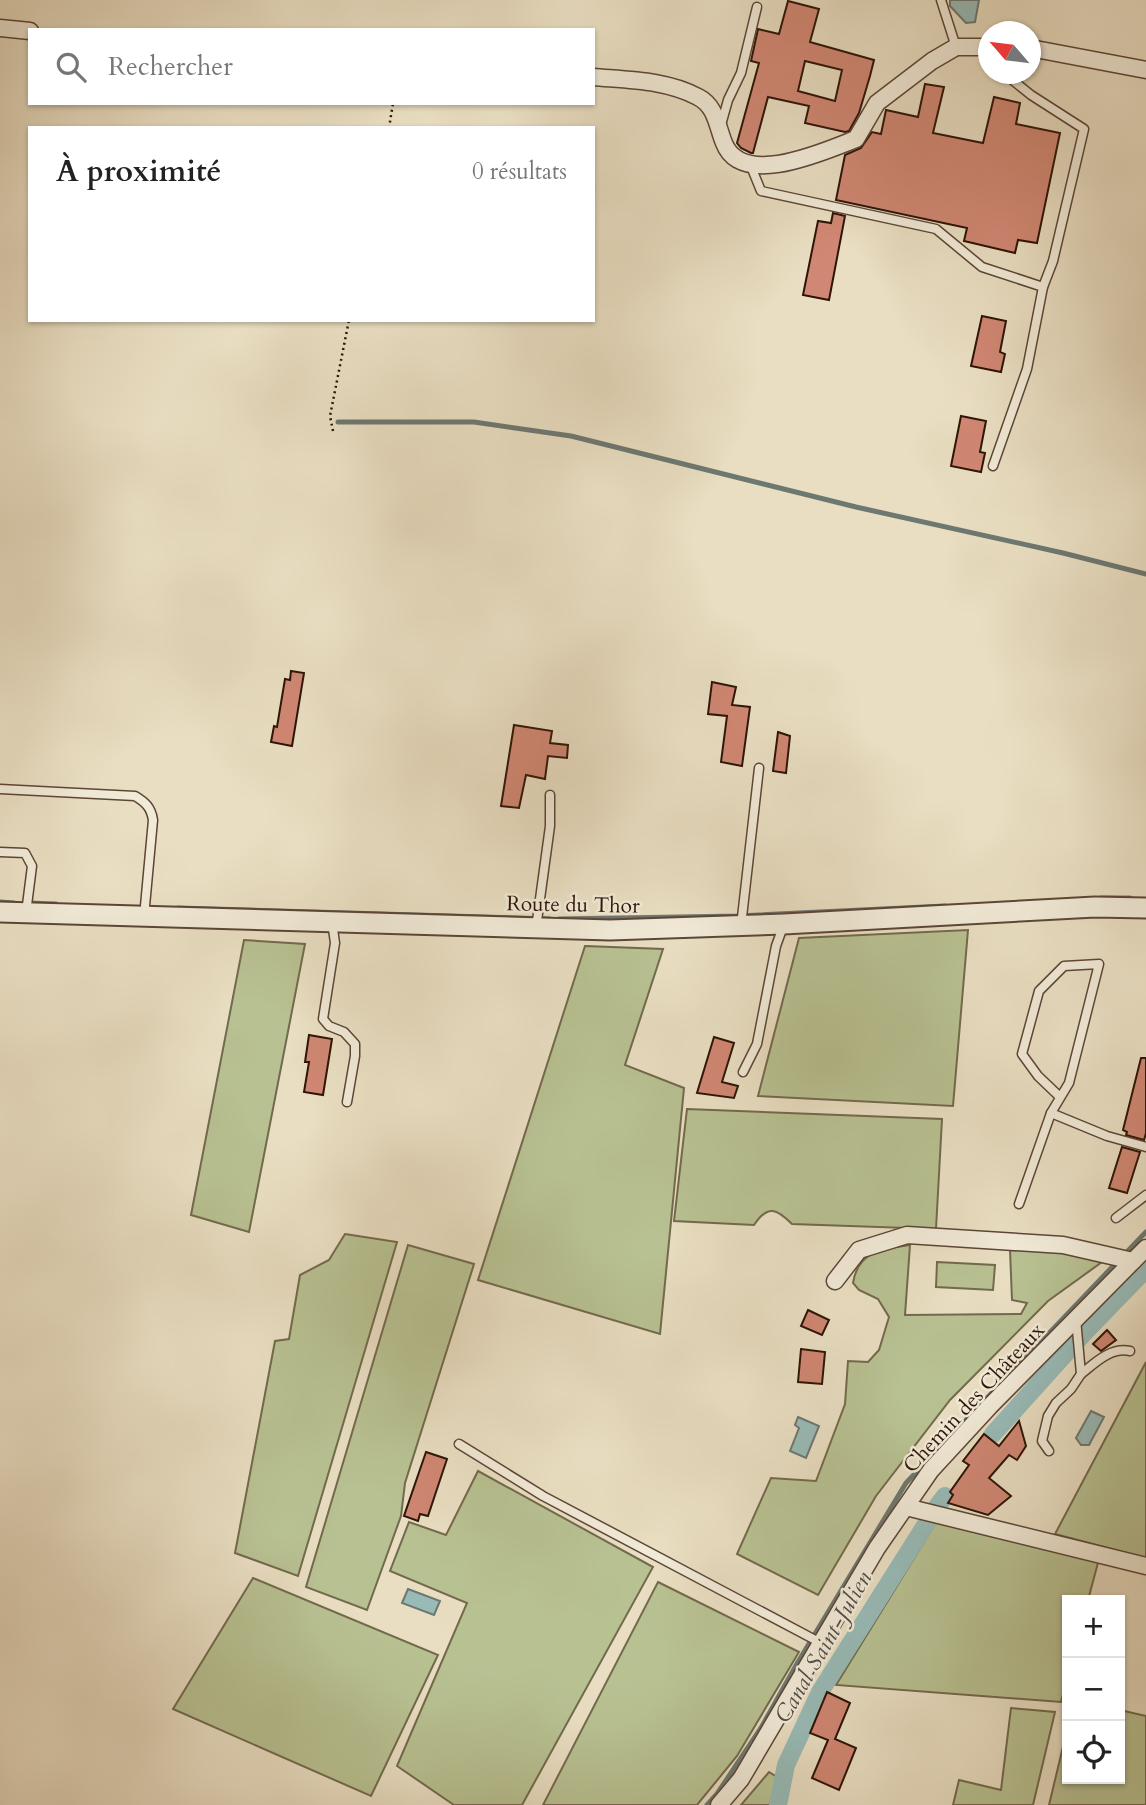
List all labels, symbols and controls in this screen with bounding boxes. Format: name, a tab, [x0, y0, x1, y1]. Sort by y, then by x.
north arrow	[978, 21, 1041, 84]
search box	[28, 28, 595, 105]
icon: search	[52, 48, 90, 86]
text: Rechercher	[108, 49, 233, 84]
text: À proximité	[56, 151, 221, 192]
text: 0 résultats	[472, 156, 567, 187]
street label: Route du Thor	[506, 889, 640, 921]
street label: Chemin des Châteaux	[897, 1316, 1052, 1479]
water label: Canal Saint-Julien	[767, 1565, 879, 1729]
map controls	[1062, 1595, 1125, 1784]
button: +	[1062, 1595, 1125, 1658]
button: −	[1062, 1658, 1125, 1721]
button: locate	[1062, 1721, 1125, 1784]

